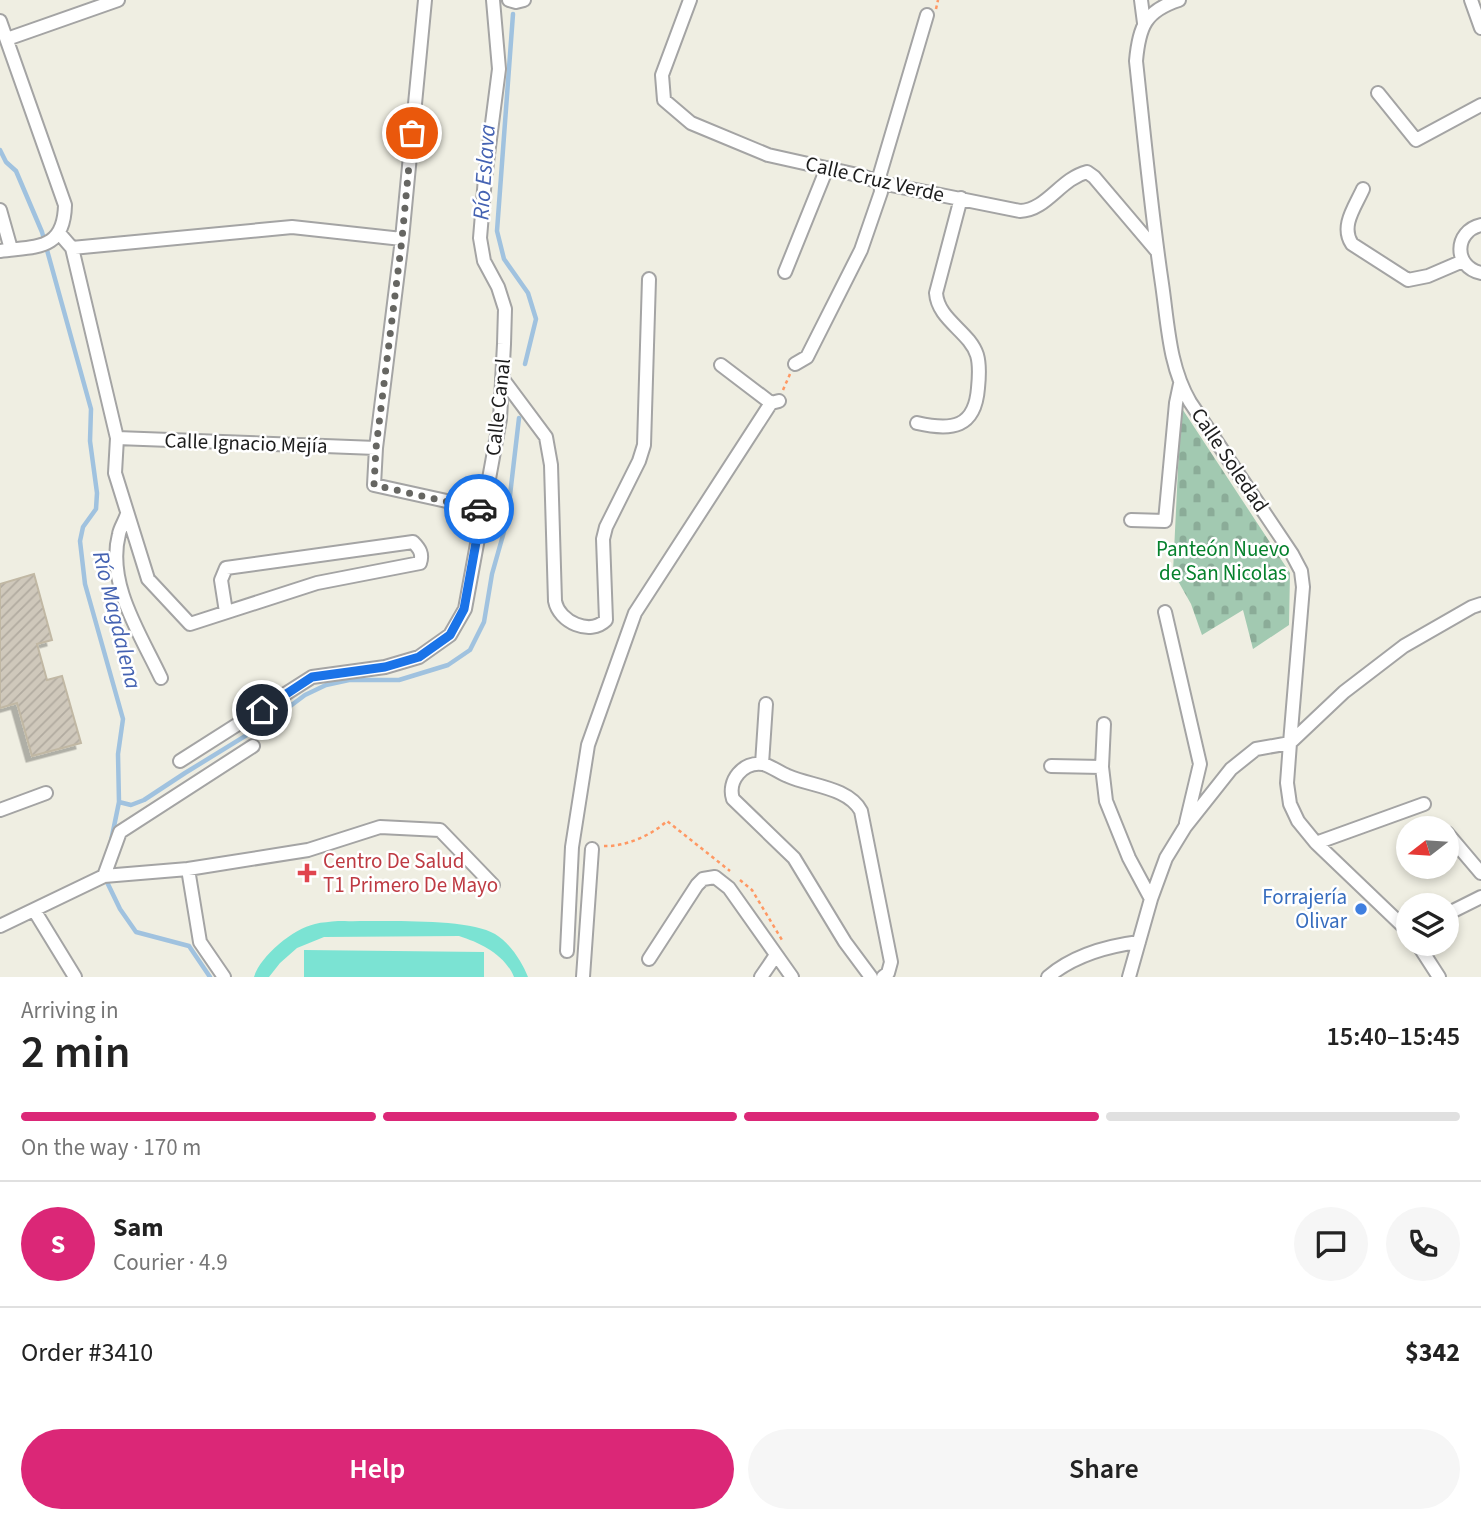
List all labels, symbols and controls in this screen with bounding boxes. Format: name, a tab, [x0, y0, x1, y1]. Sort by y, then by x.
pin	[382, 103, 442, 163]
icon: bag	[393, 114, 431, 152]
water label: Río Eslava	[464, 123, 504, 221]
street label: Calle Cruz Verde	[803, 148, 947, 210]
street label: Calle Canal	[478, 357, 518, 457]
street label: Calle Soledad	[1184, 402, 1276, 518]
street label: Calle Ignacio Mejía	[164, 425, 328, 461]
courier	[444, 474, 514, 544]
icon: car	[460, 490, 498, 528]
park label: Panteón Nuevo de San Nicolas	[1156, 534, 1290, 588]
water label: Río Magdalena	[84, 548, 150, 692]
pin	[232, 680, 292, 740]
icon: home	[243, 691, 281, 729]
north arrow	[1396, 816, 1460, 878]
map controls	[1396, 816, 1459, 956]
place label: Centro De Salud T1 Primero De Mayo	[323, 846, 498, 900]
marker: Centro De Salud T1 Primero De Mayo	[297, 863, 317, 883]
place label: Forrajería Olivar	[1262, 882, 1348, 936]
button: layers	[1396, 893, 1459, 956]
marker: Forrajería Olivar	[1353, 901, 1369, 917]
text: Arriving in	[21, 994, 119, 1027]
text: 15:40–15:45	[1327, 1018, 1460, 1055]
text: 2 min	[21, 1020, 130, 1085]
text: On the way · 170 m	[21, 1131, 201, 1164]
button: chat	[1294, 1207, 1368, 1281]
button: phone	[1386, 1207, 1460, 1281]
text: Sam	[113, 1209, 163, 1246]
text: S	[51, 1226, 65, 1263]
text: Courier · 4.9	[113, 1246, 228, 1279]
text: Order #3410	[21, 1334, 153, 1371]
text: $342	[1405, 1334, 1460, 1371]
button: Help	[21, 1429, 734, 1509]
button: Share	[748, 1429, 1460, 1509]

